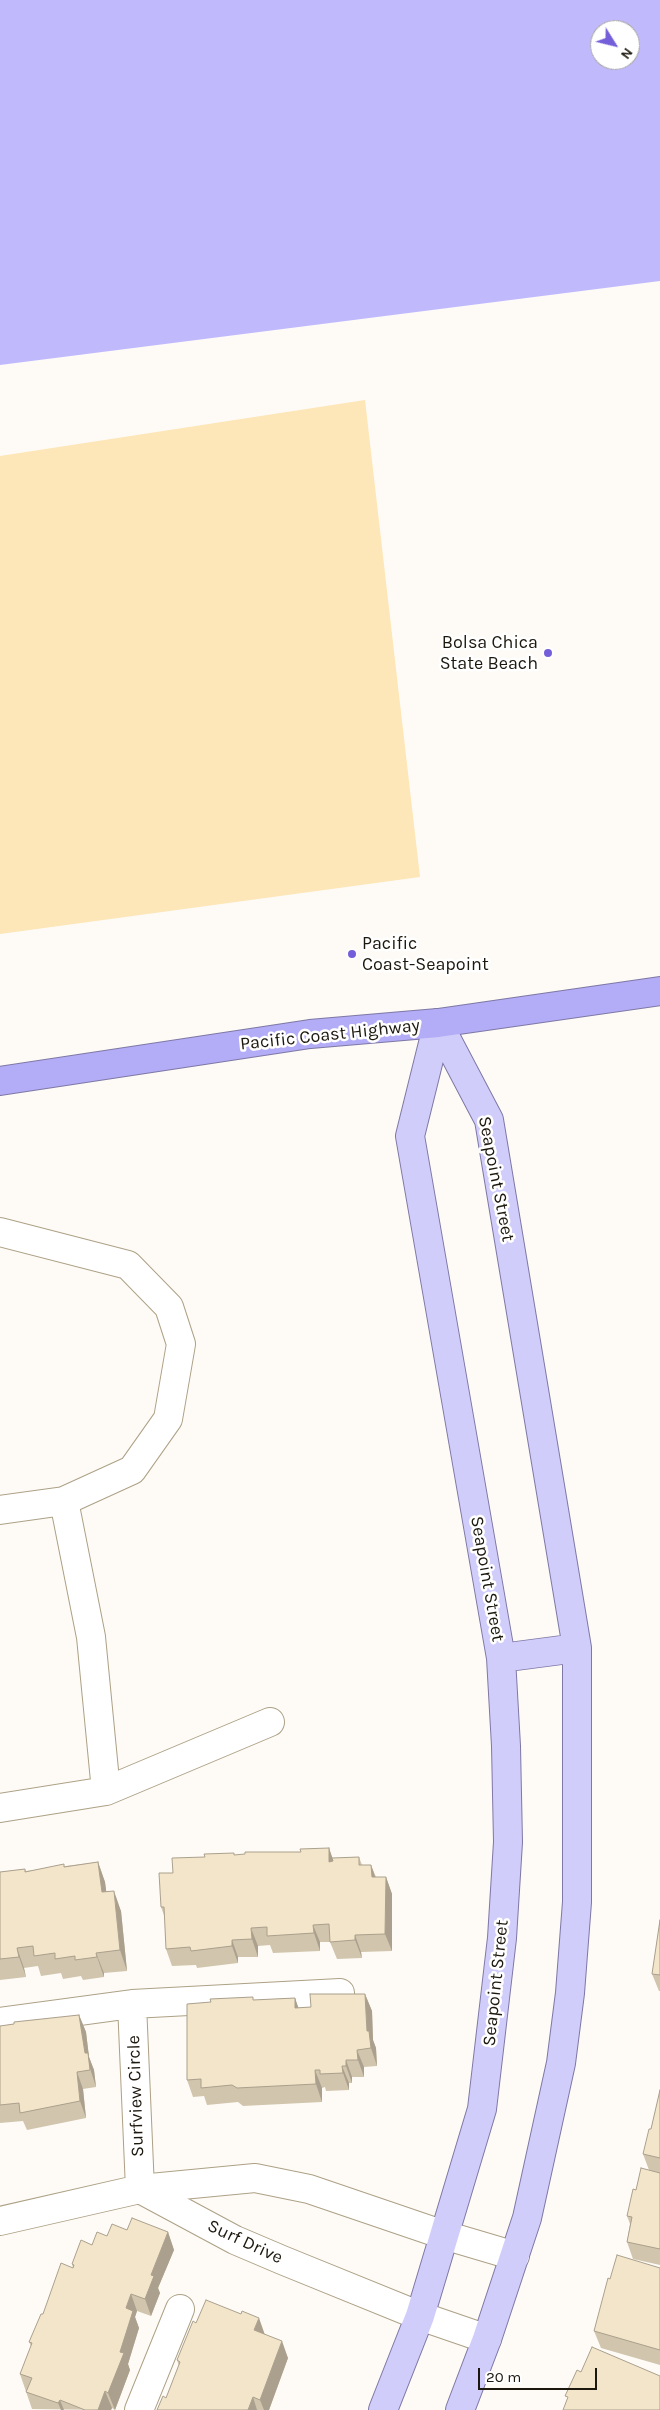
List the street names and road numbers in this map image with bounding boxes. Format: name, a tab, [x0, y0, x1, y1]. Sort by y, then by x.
street label: Pacific Coast Highway	[239, 1015, 421, 1055]
street label: Seapoint Street	[473, 1115, 519, 1243]
street label: Seapoint Street	[465, 1515, 509, 1643]
street label: Seapoint Street	[479, 1919, 513, 2047]
street label: Surfview Circle	[123, 2035, 149, 2157]
street label: Surf Drive	[204, 2215, 286, 2269]

